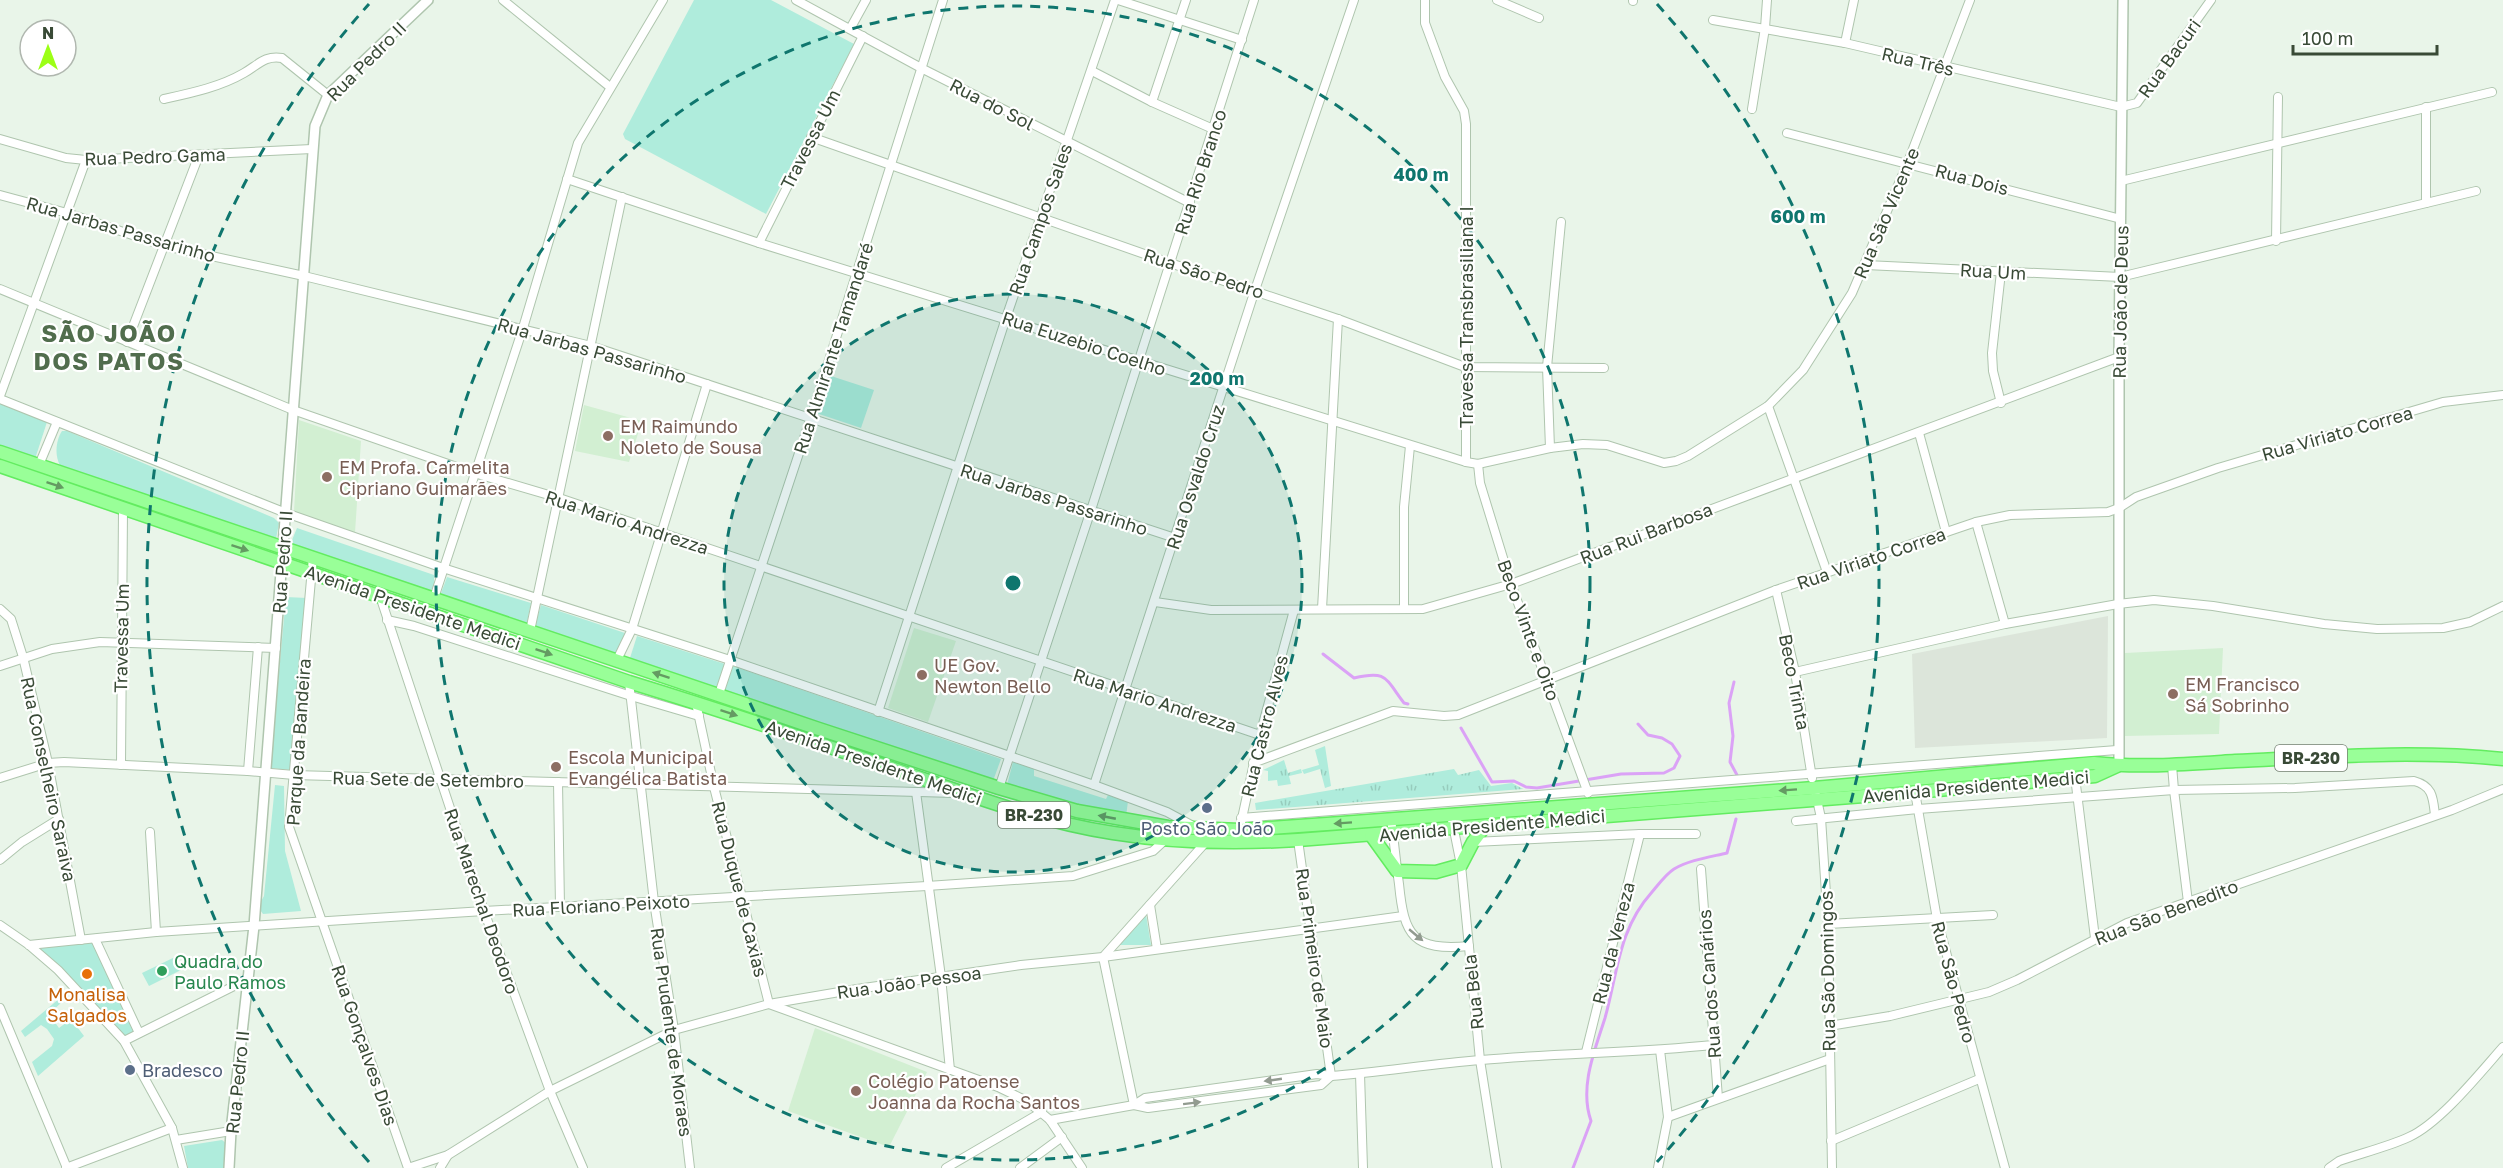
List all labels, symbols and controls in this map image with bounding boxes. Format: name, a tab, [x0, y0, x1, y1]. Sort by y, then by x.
street label: Rua Bacuri	[2133, 14, 2205, 102]
street label: Rua Pedro II	[321, 16, 411, 106]
north arrow	[18, 18, 78, 78]
scale bar	[2293, 18, 2437, 56]
text: N	[42, 23, 54, 43]
text: 100 m	[2302, 27, 2353, 49]
street label: Rua Três	[1880, 42, 1956, 80]
street label: Rua do Sol	[946, 73, 1038, 135]
street label: Travessa Um	[775, 85, 845, 193]
street label: Rua Rio Branco	[1169, 107, 1231, 237]
street label: Rua Campos Sales	[1004, 140, 1076, 298]
street label: Rua Pedro Gama	[84, 143, 226, 169]
street label: Rua São Vicente	[1849, 144, 1923, 282]
street label: Rua Dois	[1933, 159, 2011, 199]
text: 400 m	[1394, 163, 1448, 185]
street label: Rua Jarbas Passarinho	[24, 191, 218, 267]
text: 600 m	[1770, 205, 1826, 227]
street label: Travessa Transbrasiliana I	[1455, 206, 1477, 428]
street label: Rua João de Deus	[2108, 225, 2132, 379]
street label: Rua Almirante Tamandaré	[788, 239, 878, 457]
street label: Rua São Pedro	[1141, 243, 1267, 303]
street label: Rua Um	[1959, 258, 2027, 284]
street label: Rua Euzebio Coelho	[999, 306, 1169, 380]
street label: Rua Jarbas Passarinho	[495, 312, 689, 388]
district label: SÃO JOÃO DOS PATOS	[33, 318, 185, 375]
text: 200 m	[1190, 367, 1244, 389]
street label: Rua Viriato Correa	[2259, 401, 2415, 465]
street label: Rua Osvaldo Cruz	[1161, 402, 1229, 552]
place label: EM Raimundo Noleto de Sousa	[620, 415, 762, 458]
marker: EM Raimundo Noleto de Sousa	[601, 429, 615, 443]
place label: EM Profª. Carmelita Cipriano Guimarães	[339, 456, 510, 499]
street label: Rua Jarbas Passarinho	[958, 458, 1150, 540]
marker: EM Profª. Carmelita Cipriano Guimarães	[320, 470, 334, 484]
one-way arrow	[46, 481, 64, 491]
street label: Rua Mario Andrezza	[543, 485, 711, 559]
street label: Rua Rui Barbosa	[1577, 498, 1715, 568]
street label: Rua Pedro II	[267, 509, 297, 615]
street label: Rua Viriato Correa	[1794, 522, 1948, 594]
one-way arrow	[231, 544, 249, 553]
street label: Beco Vinte e Oito	[1493, 556, 1565, 704]
street label: Avenida Presidente Medici	[302, 560, 524, 654]
centre of rings	[1003, 573, 1023, 593]
street label: Travessa Um	[109, 583, 133, 693]
street label: Beco Trinta	[1775, 632, 1815, 732]
one-way arrow	[535, 648, 553, 658]
street label: Rua Castro Alves	[1236, 653, 1292, 799]
place label: UE Gov. Newton Bello	[934, 654, 1051, 697]
street label: Parque da Bandeira	[281, 657, 315, 827]
street label: Rua Mario Andrezza	[1071, 663, 1239, 737]
marker: UE Gov. Newton Bello	[915, 668, 929, 682]
one-way arrow	[652, 670, 670, 679]
place label: EM Francisco Sá Sobrinho	[2185, 673, 2300, 716]
street label: Rua Conselheiro Saraiva	[17, 674, 81, 884]
marker: EM Francisco Sá Sobrinho	[2166, 687, 2180, 701]
one-way arrow	[720, 709, 738, 719]
street label: Avenida Presidente Medici	[763, 715, 985, 809]
road number: BR-230	[2275, 745, 2347, 771]
place label: Escola Municipal Evangélica Batista	[568, 746, 727, 789]
marker: Escola Municipal Evangélica Batista	[549, 760, 563, 774]
street label: Avenida Presidente Medici	[1862, 765, 2090, 807]
street label: Rua Sete de Setembro	[332, 766, 524, 792]
one-way arrow	[1779, 785, 1798, 795]
street label: Rua Duque de Caxias	[707, 799, 773, 979]
marker: Posto São João	[1200, 801, 1214, 815]
road number: BR-230	[998, 802, 1070, 828]
street label: Avenida Presidente Medici	[1378, 804, 1606, 846]
street label: Rua Marechal Deodoro	[440, 805, 524, 997]
one-way arrow	[1097, 812, 1116, 821]
place label: Posto São João	[1140, 817, 1274, 839]
one-way arrow	[1333, 819, 1352, 828]
street label: Rua Primeiro de Maio	[1291, 867, 1339, 1049]
street label: Rua São Benedito	[2091, 874, 2241, 950]
street label: Rua da Veneza	[1587, 879, 1639, 1007]
street label: Rua Floriano Peixoto	[511, 889, 691, 921]
street label: Rua São Domingos	[1815, 890, 1839, 1052]
street label: Rua dos Canários	[1693, 909, 1725, 1059]
street label: Rua São Pedro	[1927, 919, 1981, 1045]
street label: Rua Prudente de Moraes	[646, 926, 698, 1138]
one-way arrow	[1408, 928, 1423, 941]
place label: Quadra do Paulo Ramos	[174, 950, 286, 993]
street label: Rua Bela	[1458, 953, 1488, 1031]
street label: Rua João Pessoa	[835, 961, 983, 1003]
street label: Rua Gonçalves Dias	[327, 962, 403, 1128]
marker: Quadra do Paulo Ramos	[155, 964, 169, 978]
marker: Monalisa Salgados	[80, 967, 94, 981]
place label: Monalisa Salgados	[47, 983, 127, 1026]
street label: Rua Pedro II	[221, 1029, 253, 1135]
place label: Bradesco	[142, 1059, 223, 1081]
marker: Bradesco	[123, 1063, 137, 1077]
place label: Colégio Patoense Joanna da Rocha Santos	[868, 1070, 1080, 1113]
one-way arrow	[1264, 1076, 1283, 1085]
marker: Colégio Patoense Joanna da Rocha Santos	[849, 1084, 863, 1098]
one-way arrow	[1182, 1098, 1201, 1108]

